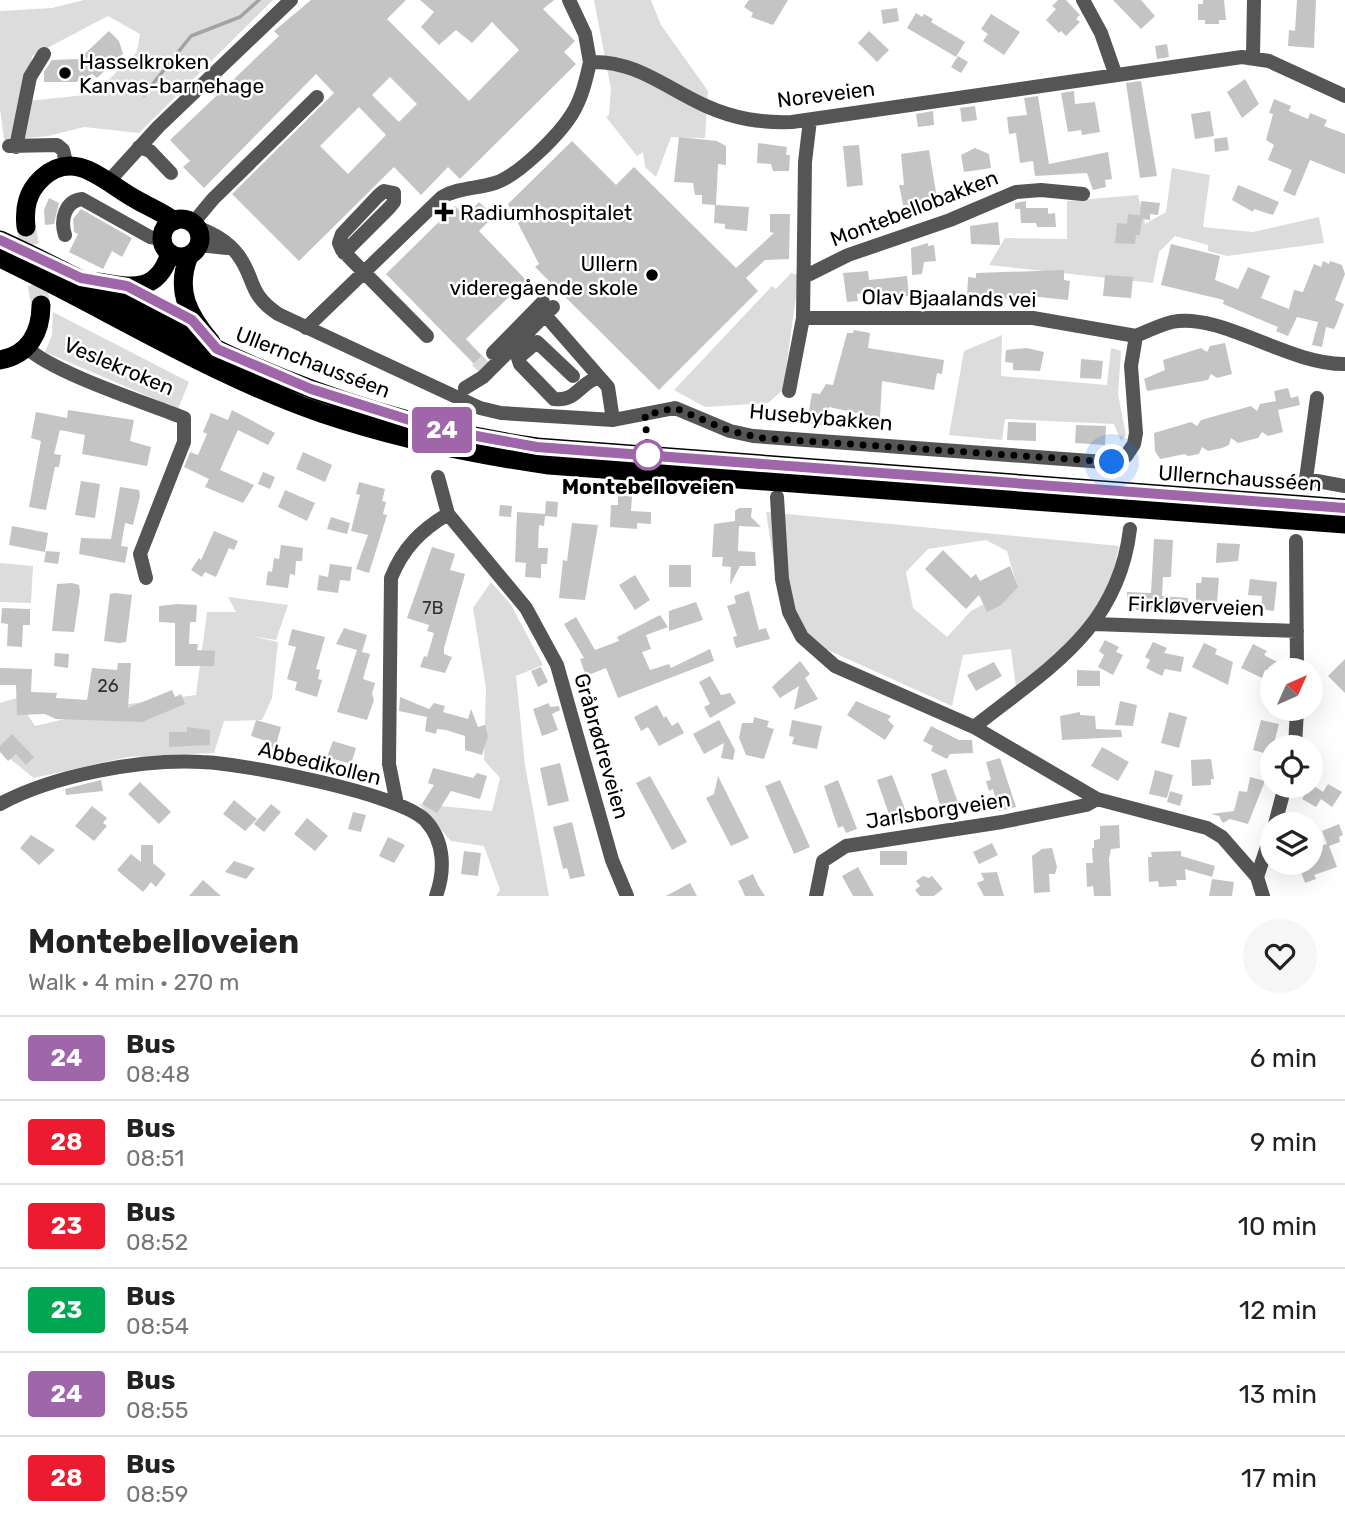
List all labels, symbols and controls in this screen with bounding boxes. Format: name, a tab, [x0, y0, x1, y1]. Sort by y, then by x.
place label: Hasselkroken Kanvas-barnehage	[79, 49, 264, 98]
marker: Hasselkroken Kanvas-barnehage	[57, 65, 73, 81]
street label: Noreveien	[776, 76, 876, 112]
street label: Montebellobakken	[827, 165, 1001, 251]
place label: Radiumhospitalet	[460, 200, 632, 225]
marker: Radiumhospitalet	[434, 202, 454, 222]
place label: Ullern videregående skole	[450, 251, 638, 300]
marker: Ullern videregående skole	[644, 267, 660, 283]
street label: Olav Bjaalands vei	[861, 284, 1037, 312]
street label: Ullernchausséen	[232, 321, 394, 403]
street label: Veslekroken	[60, 332, 178, 400]
street label: Husebybakken	[748, 398, 894, 436]
line badge: 24	[410, 407, 474, 453]
text: 24	[426, 416, 458, 444]
marker: Montebelloveien	[633, 440, 663, 470]
your location	[1094, 444, 1129, 479]
street label: Ullernchausséen	[1157, 460, 1323, 496]
place label: Montebelloveien	[562, 474, 734, 499]
street label: Firkløverveien	[1127, 591, 1265, 621]
house number: 7B	[422, 597, 444, 619]
north arrow	[1260, 658, 1323, 721]
map controls	[1260, 658, 1323, 875]
street label: Gråbrødreveien	[569, 670, 635, 822]
house number: 26	[97, 675, 119, 697]
button: locate	[1260, 735, 1323, 798]
street label: Abbedikollen	[256, 736, 384, 790]
street label: Jarlsborgveien	[864, 786, 1012, 834]
button: layers	[1260, 812, 1323, 875]
button: heart	[1243, 919, 1317, 993]
text: Montebelloveien	[28, 922, 299, 961]
text: Walk · 4 min · 270 m	[28, 968, 239, 996]
text: Bus	[126, 1029, 175, 1060]
text: 6 min	[1250, 1043, 1317, 1074]
text: 24	[51, 1044, 82, 1072]
text: 08:48	[126, 1060, 190, 1088]
text: Bus	[126, 1113, 175, 1144]
text: 9 min	[1250, 1127, 1317, 1158]
text: 28	[51, 1128, 82, 1156]
text: 08:51	[126, 1144, 184, 1172]
text: Bus	[126, 1197, 175, 1228]
text: 10 min	[1238, 1211, 1317, 1242]
text: 23	[51, 1212, 82, 1240]
text: 08:52	[126, 1228, 188, 1256]
text: Bus	[126, 1281, 175, 1312]
text: 12 min	[1239, 1295, 1317, 1326]
text: 23	[51, 1296, 82, 1324]
text: 08:54	[126, 1312, 189, 1340]
text: Bus	[126, 1365, 175, 1396]
text: 13 min	[1239, 1379, 1317, 1410]
text: 24	[51, 1380, 82, 1408]
text: 08:55	[126, 1396, 188, 1424]
text: Bus	[126, 1449, 175, 1480]
text: 17 min	[1241, 1463, 1317, 1494]
text: 28	[51, 1464, 82, 1492]
text: 08:59	[126, 1480, 188, 1508]

